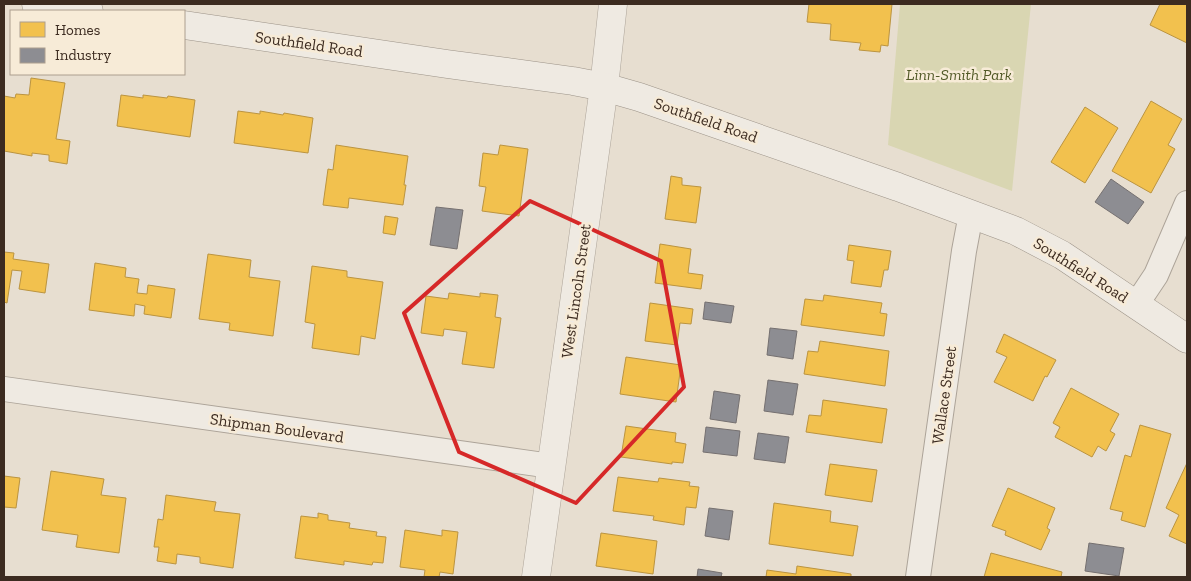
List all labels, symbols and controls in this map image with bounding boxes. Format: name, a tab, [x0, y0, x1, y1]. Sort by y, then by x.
legend	[10, 10, 185, 75]
text: Homes	[55, 21, 100, 39]
street label: Southfield Road	[254, 27, 364, 61]
text: Industry	[55, 46, 112, 64]
park label: Linn-Smith Park	[906, 65, 1012, 84]
street label: Southfield Road	[652, 93, 760, 147]
street label: West Lincoln Street	[557, 223, 595, 359]
street label: Southfield Road	[1030, 233, 1132, 307]
street label: Wallace Street	[928, 345, 960, 445]
street label: Shipman Boulevard	[209, 409, 345, 447]

